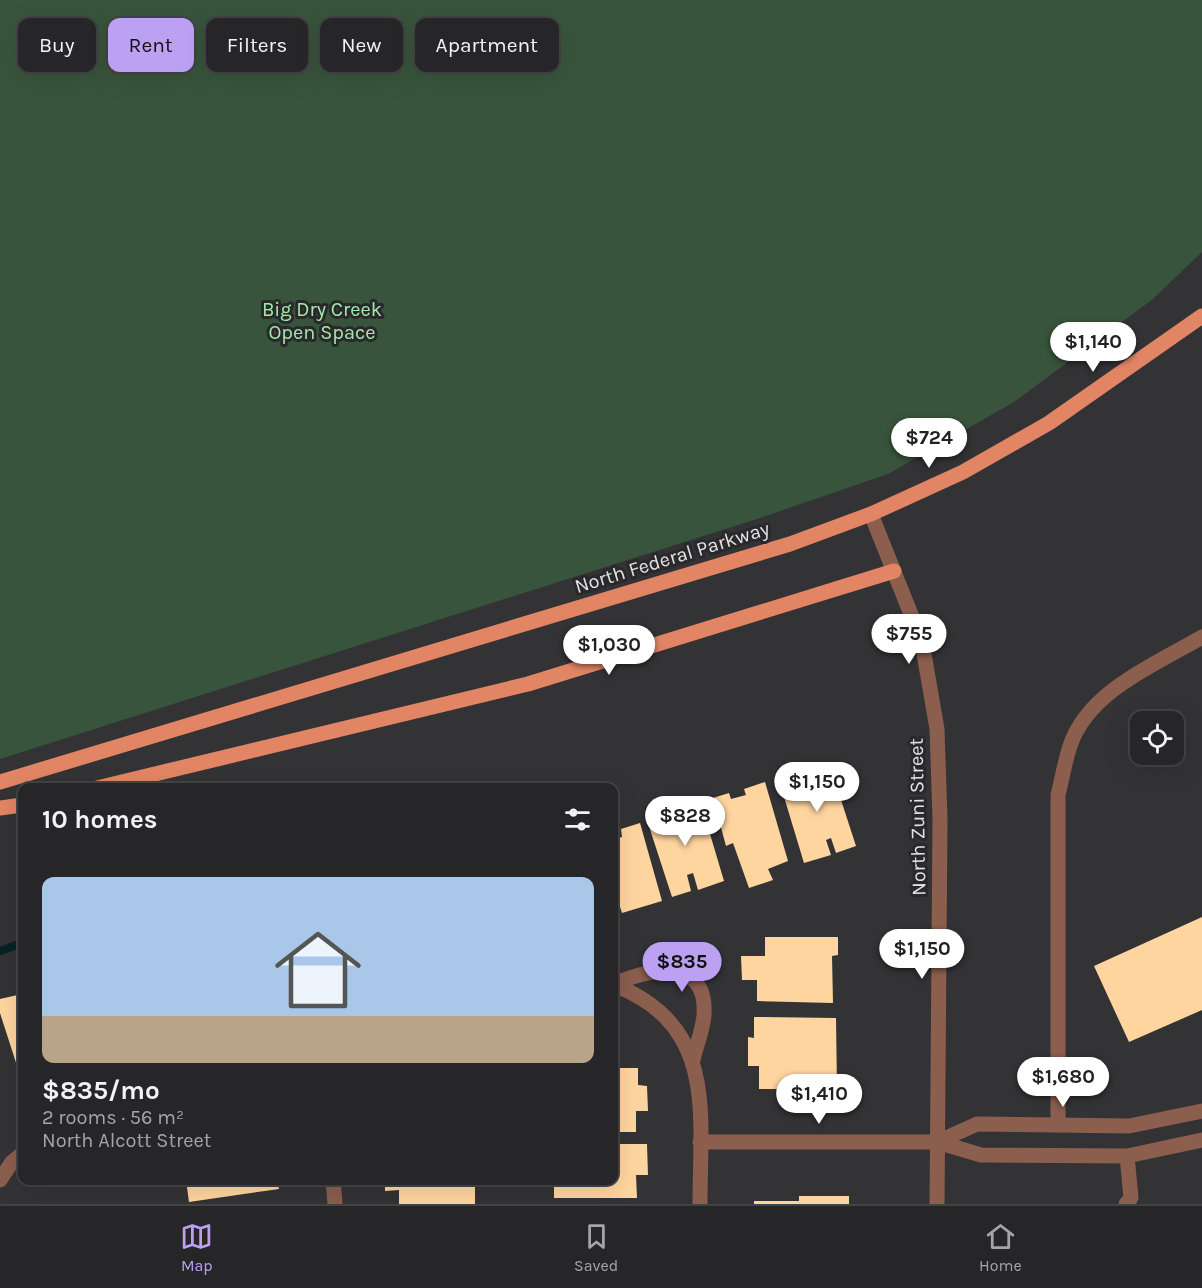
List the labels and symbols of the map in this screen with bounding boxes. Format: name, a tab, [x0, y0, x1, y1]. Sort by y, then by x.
park label: Big Dry Creek Open Space	[262, 298, 382, 344]
pin: $1,140	[1044, 322, 1142, 373]
pin: $724	[893, 418, 965, 469]
street label: North Federal Parkway	[572, 517, 772, 598]
pin: $755	[873, 614, 945, 665]
pin: $1,030	[560, 625, 658, 676]
street label: North Zuni Street	[905, 737, 930, 896]
pin: $1,150	[768, 762, 866, 813]
pin: $828	[649, 796, 721, 847]
pin: $1,150	[873, 929, 971, 980]
pin: $835	[646, 942, 718, 993]
pin: $1,680	[1014, 1057, 1112, 1108]
pin: $1,410	[770, 1074, 868, 1125]

